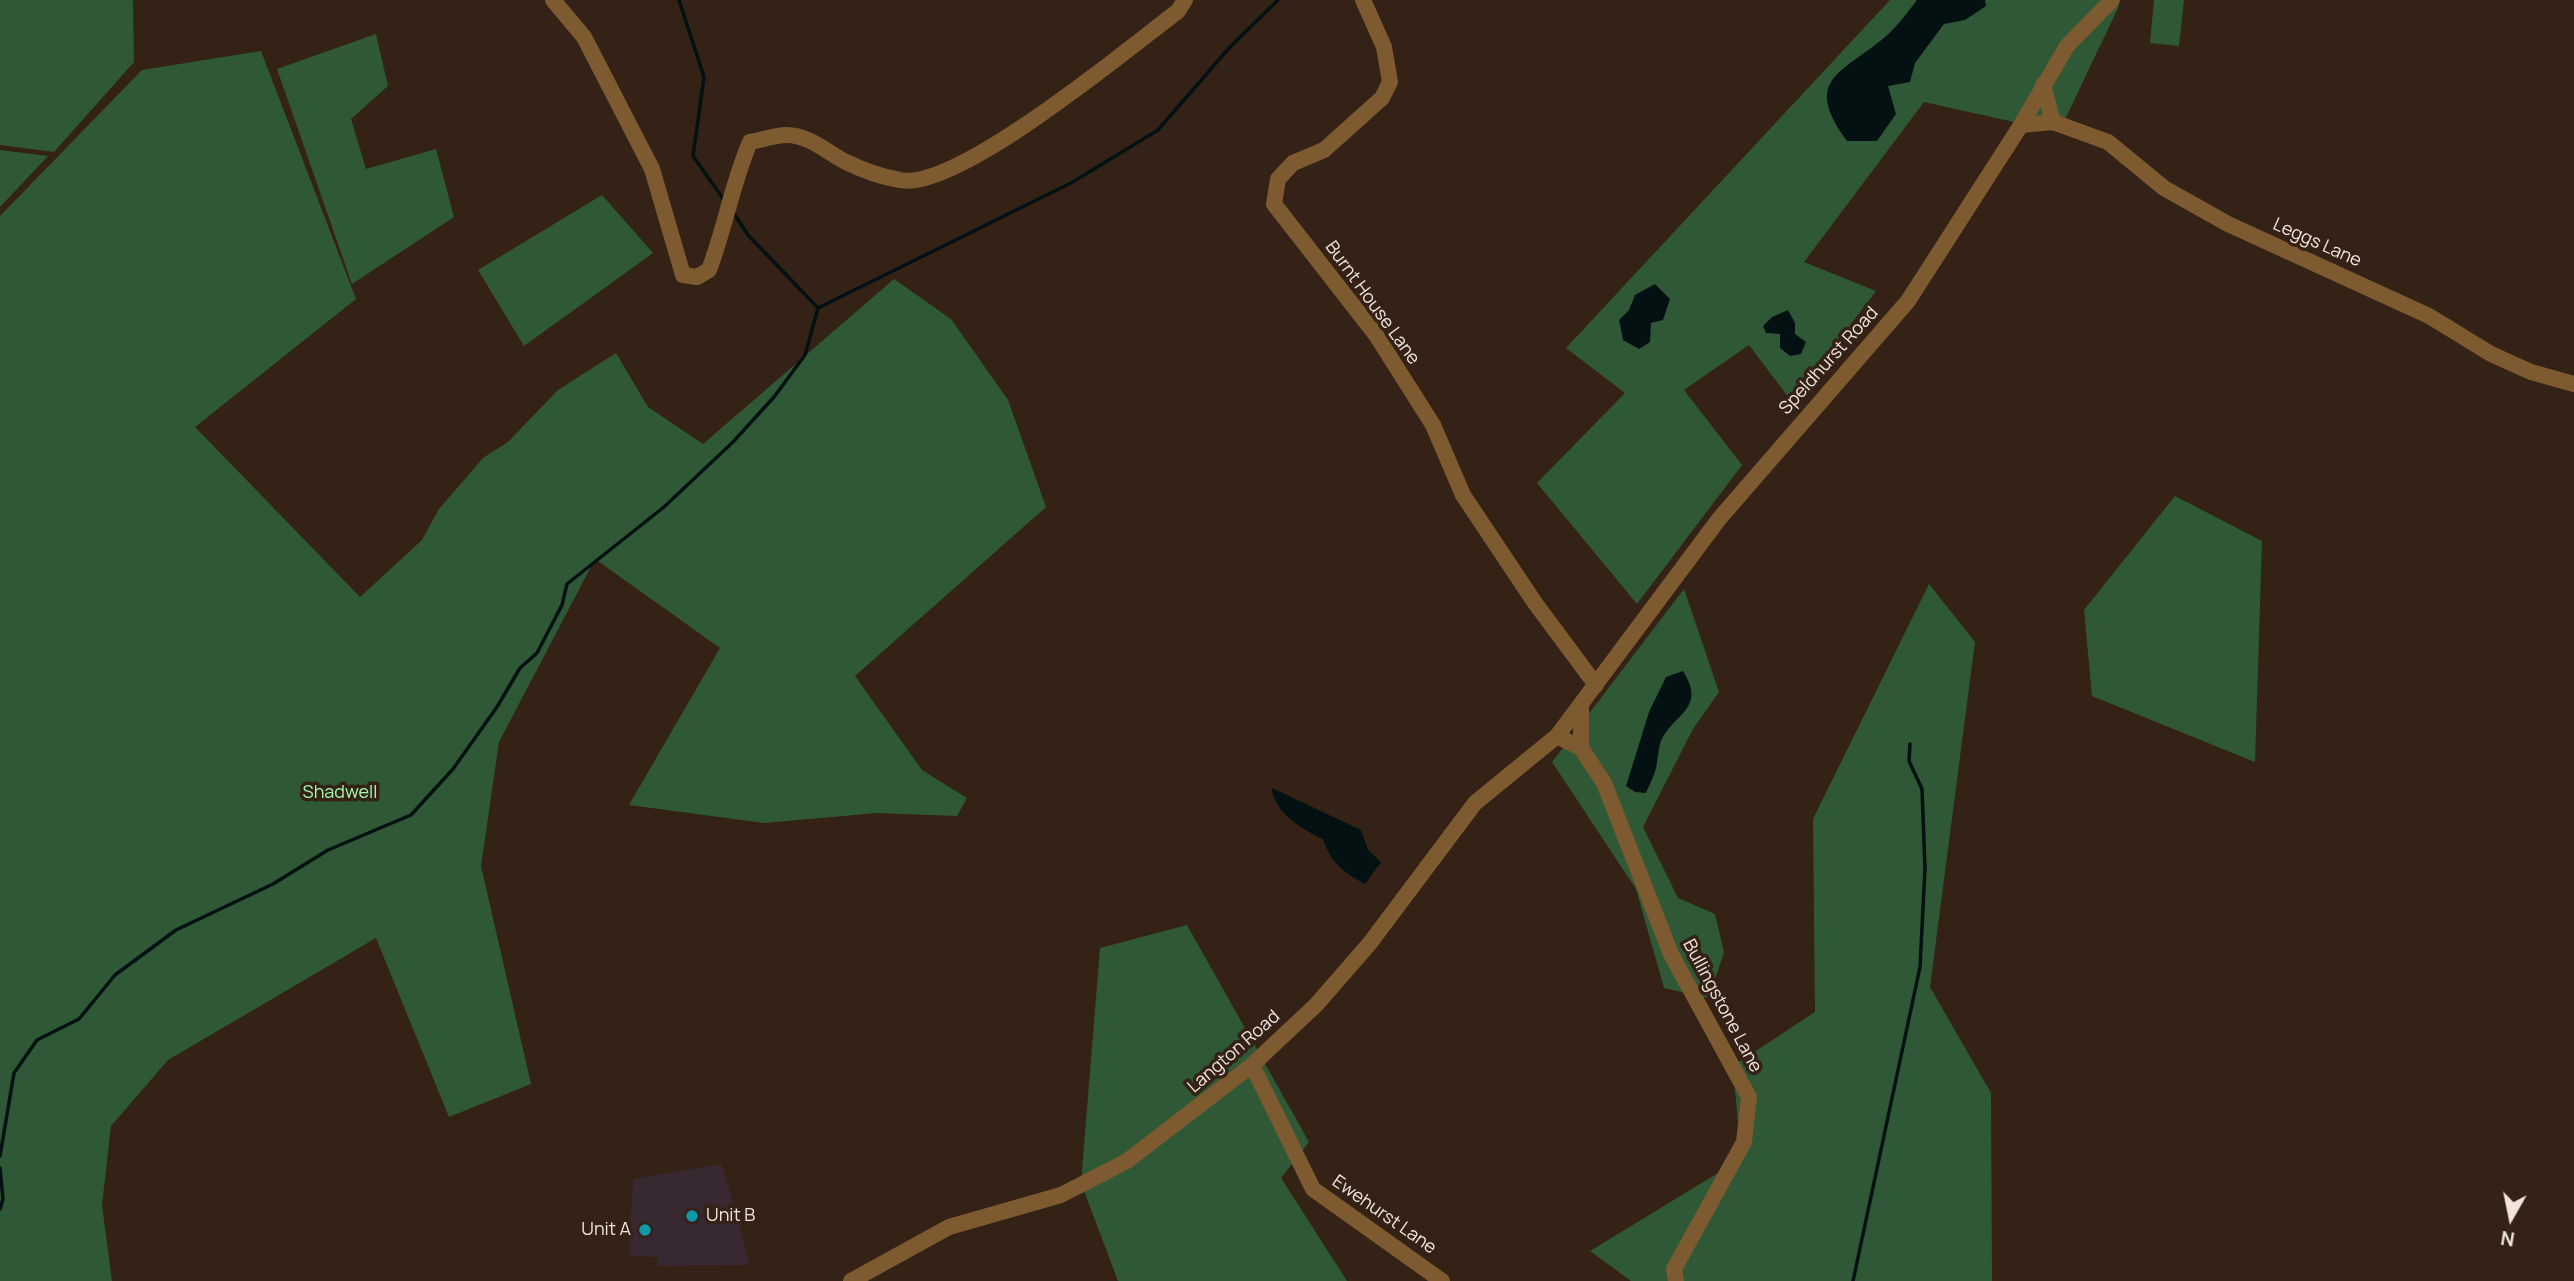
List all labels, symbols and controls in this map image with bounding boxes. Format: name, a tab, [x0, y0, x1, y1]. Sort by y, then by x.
street label: Leggs Lane	[2269, 214, 2365, 272]
street label: Burnt House Lane	[1320, 237, 1424, 369]
street label: Speldhurst Road	[1775, 303, 1883, 419]
park label: Shadwell	[303, 782, 377, 804]
street label: Bullingstone Lane	[1678, 936, 1766, 1076]
street label: Langton Road	[1184, 1006, 1284, 1098]
street label: Ewehurst Lane	[1328, 1171, 1440, 1259]
north arrow	[2476, 1183, 2546, 1253]
place label: Unit B	[706, 1205, 755, 1227]
marker: Unit B	[684, 1208, 700, 1224]
place label: Unit A	[581, 1219, 631, 1241]
marker: Unit A	[637, 1222, 653, 1238]
text: N	[2499, 1225, 2516, 1253]

